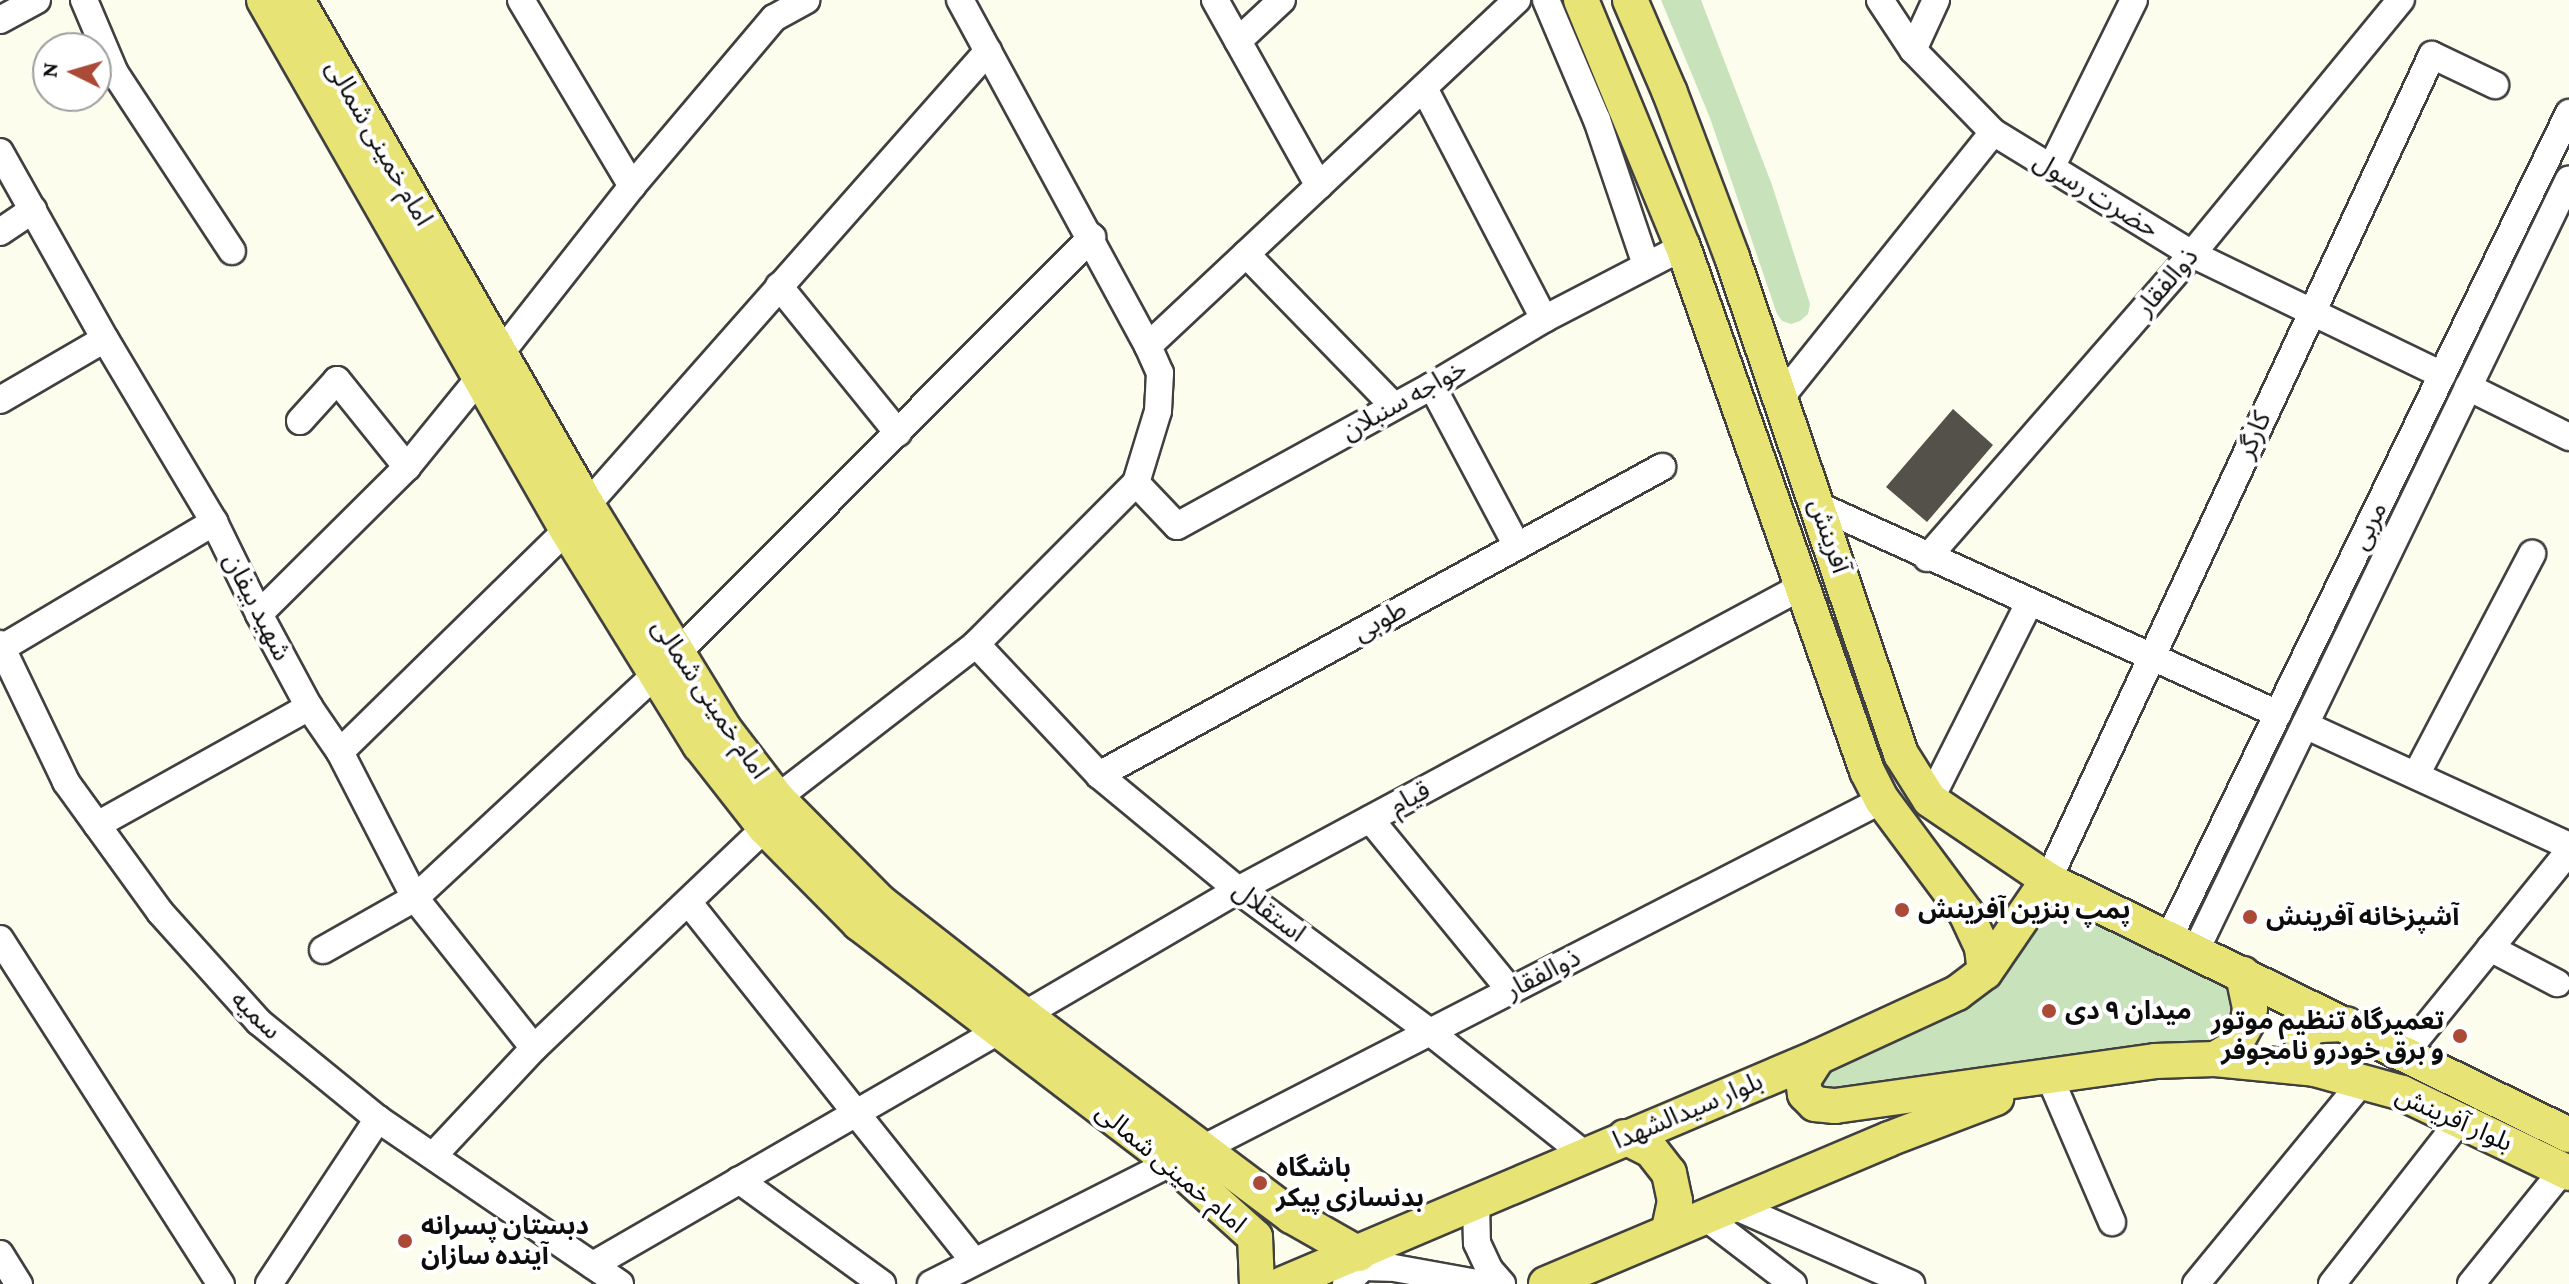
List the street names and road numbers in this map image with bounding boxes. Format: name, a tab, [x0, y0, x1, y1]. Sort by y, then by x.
street label: امام خمینی شمالی	[319, 54, 439, 232]
street label: حضرت رسول	[2028, 145, 2164, 245]
street label: ذوالفقار	[2129, 242, 2205, 322]
street label: خواجه سنبلان	[1336, 353, 1472, 447]
street label: کارگر	[2230, 407, 2278, 463]
street label: آفرینش	[1802, 495, 1856, 577]
street label: مربی	[2344, 497, 2394, 555]
street label: شهید بیفان	[217, 548, 297, 666]
street label: طوبی	[1348, 594, 1412, 648]
street label: امام خمینی شمالی	[645, 613, 775, 785]
street label: قیام	[1384, 774, 1436, 822]
street label: استقلال	[1227, 875, 1311, 949]
street label: ذوالفقار	[1500, 942, 1586, 1006]
street label: سمیه	[224, 984, 288, 1046]
street label: بلوار سیدالشهدا	[1608, 1065, 1768, 1157]
street label: بلوار آفرینش	[2391, 1079, 2517, 1159]
street label: امام خمینی شمالی	[1089, 1096, 1253, 1240]

